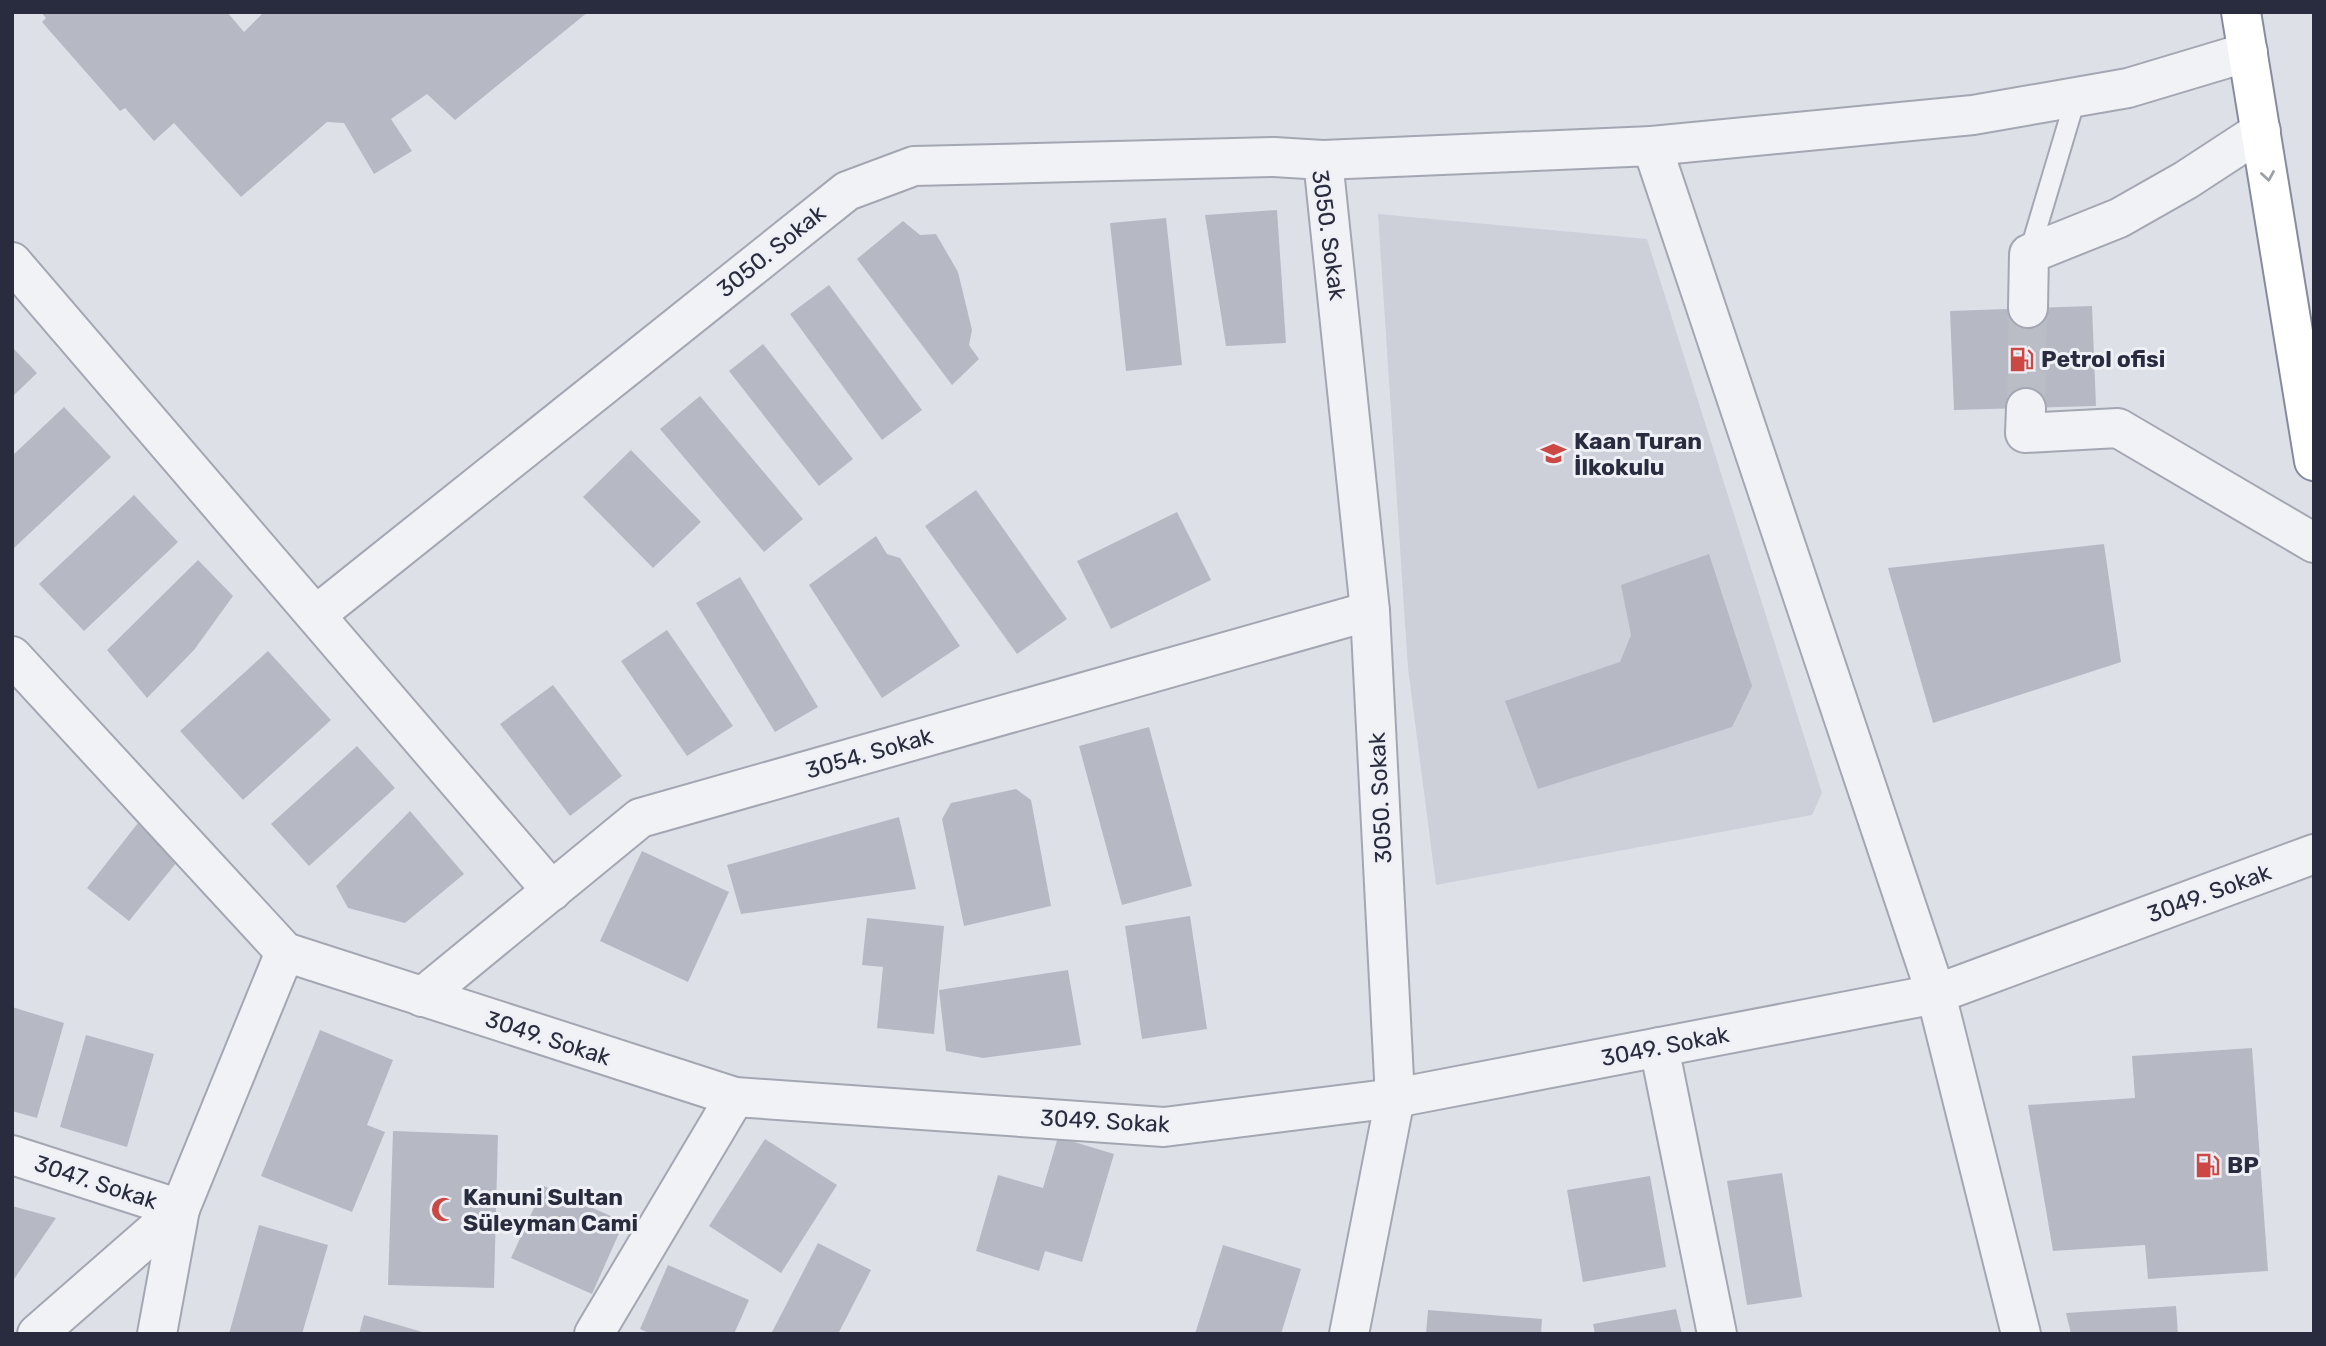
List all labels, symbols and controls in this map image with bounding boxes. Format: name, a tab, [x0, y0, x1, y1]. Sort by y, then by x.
street label: 3050. Sokak	[1306, 168, 1352, 302]
one-way arrow	[2260, 170, 2275, 182]
street label: 3050. Sokak	[711, 199, 831, 303]
fuel station icon: Petrol ofisi	[2007, 345, 2035, 373]
place label: Petrol ofisi	[2041, 345, 2165, 373]
place label: Kaan Turan İlkokulu	[1574, 427, 1702, 481]
school or university icon: Kaan Turan İlkokulu	[1540, 440, 1568, 468]
street label: 3054. Sokak	[802, 721, 936, 785]
street label: 3050. Sokak	[1363, 731, 1397, 864]
street label: 3049. Sokak	[2143, 858, 2275, 928]
street label: 3049. Sokak	[482, 1005, 614, 1071]
street label: 3049. Sokak	[1599, 1020, 1732, 1072]
street label: 3049. Sokak	[1039, 1104, 1171, 1138]
street label: 3047. Sokak	[31, 1149, 161, 1215]
fuel station icon: BP	[2193, 1151, 2221, 1179]
place label: BP	[2227, 1151, 2259, 1179]
place label: Kanuni Sultan Süleyman Cami	[463, 1183, 638, 1237]
mosque icon: Kanuni Sultan Süleyman Cami	[429, 1196, 457, 1224]

